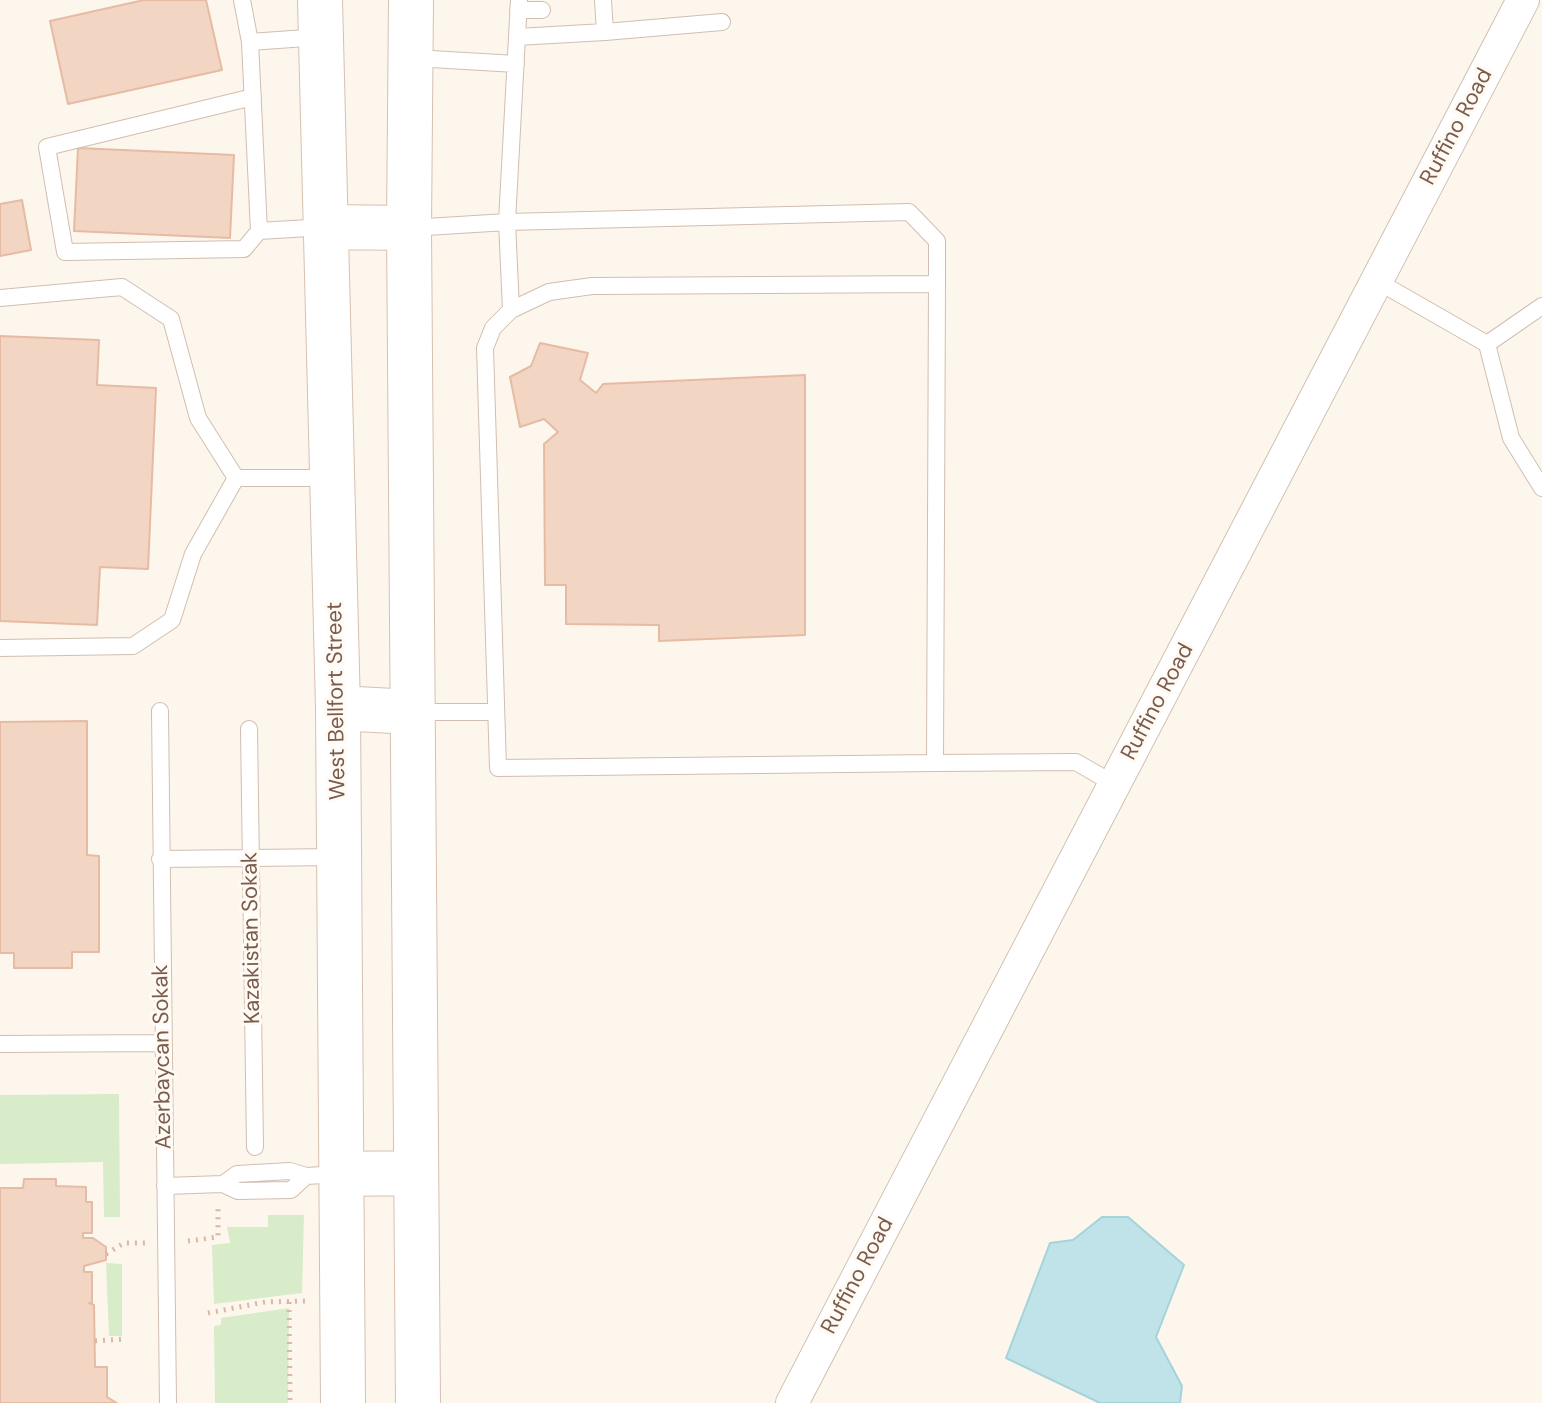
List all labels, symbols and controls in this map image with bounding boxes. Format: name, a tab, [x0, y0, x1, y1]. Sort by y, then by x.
street label: Ruffino Road	[1415, 64, 1499, 190]
street label: West Bellfort Street	[322, 602, 352, 800]
street label: Ruffino Road	[1116, 639, 1200, 765]
street label: Kazakistan Sokak	[237, 852, 267, 1024]
street label: Azerbaycan Sokak	[148, 964, 178, 1150]
street label: Ruffino Road	[816, 1213, 900, 1339]

